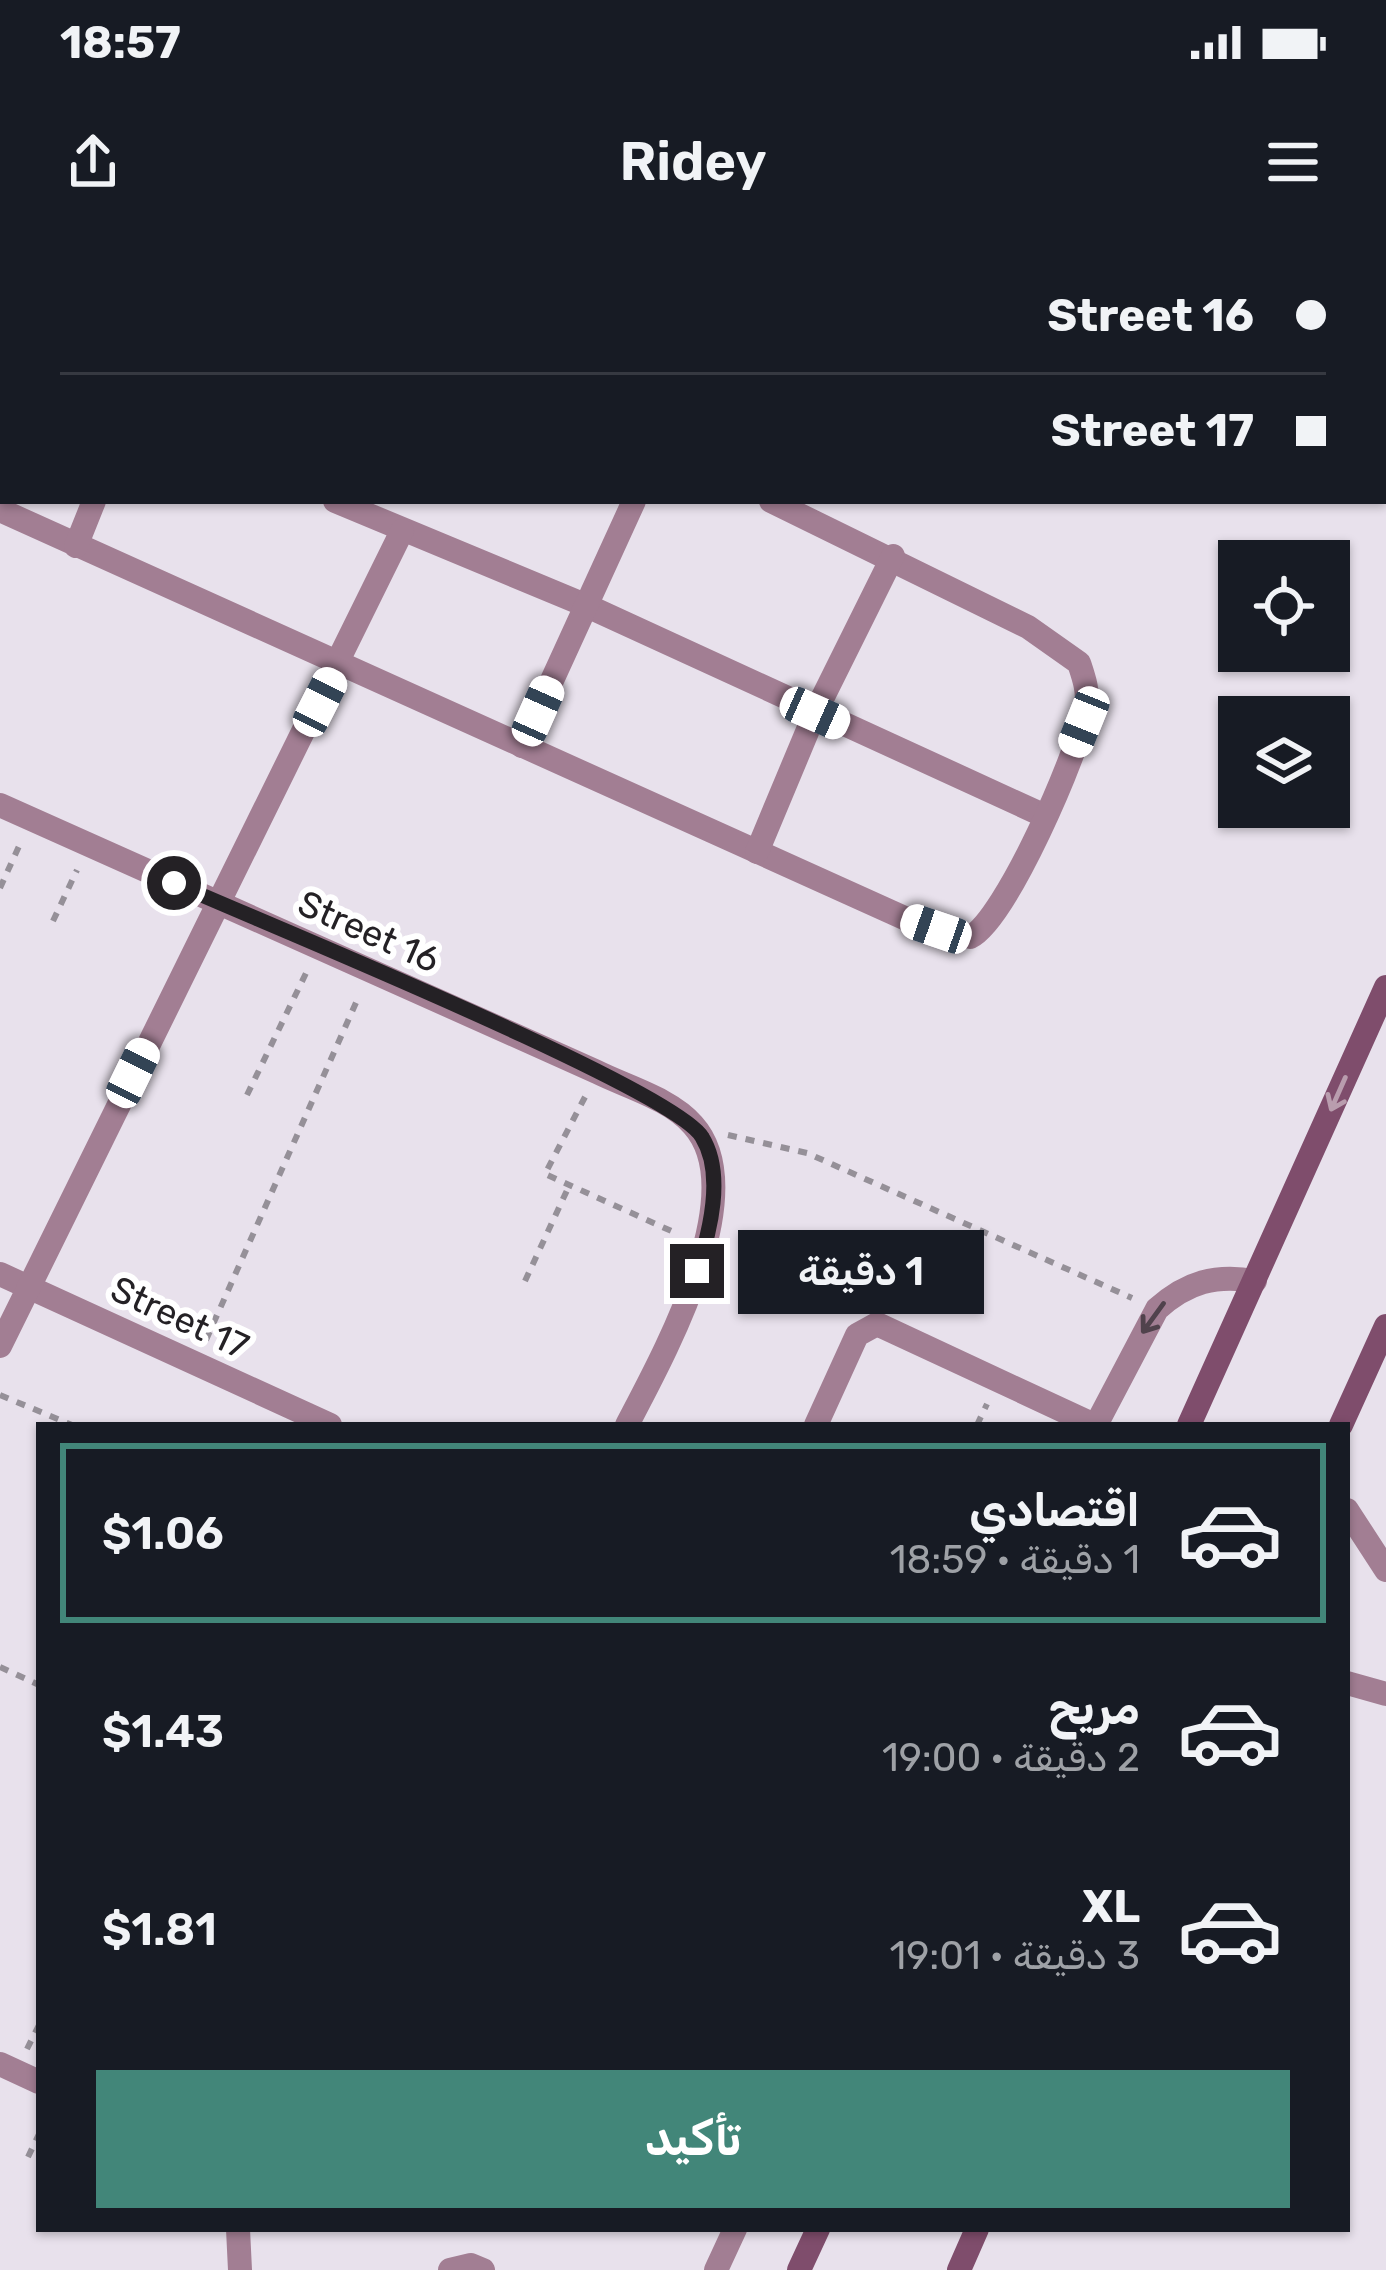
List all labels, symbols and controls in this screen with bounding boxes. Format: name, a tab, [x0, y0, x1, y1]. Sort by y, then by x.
text: 18:57	[60, 16, 181, 69]
icon: share	[60, 129, 126, 195]
icon: menu	[1260, 129, 1326, 195]
text: Ridey	[619, 130, 767, 194]
text: Street 16	[1047, 289, 1254, 342]
text: Street 17	[1051, 404, 1254, 457]
map controls	[1218, 540, 1350, 828]
button: locate	[1218, 540, 1350, 672]
car	[288, 662, 352, 742]
car	[507, 671, 569, 751]
car	[775, 682, 855, 744]
car	[1054, 682, 1114, 762]
button: layers	[1218, 696, 1350, 828]
route start	[147, 856, 201, 910]
street label: Street 16	[292, 881, 446, 982]
car	[896, 900, 976, 958]
car	[101, 1033, 165, 1113]
one-way arrow	[1326, 1075, 1348, 1111]
callout: 1 دقيقة	[739, 1229, 985, 1313]
route end	[670, 1244, 724, 1298]
text: 1 دقيقة	[798, 1249, 924, 1295]
street label: Street 17	[104, 1267, 255, 1368]
one-way arrow	[1141, 1301, 1167, 1334]
icon: car	[1176, 1479, 1284, 1587]
text: اقتصادي	[969, 1484, 1140, 1537]
text: $1.06	[102, 1507, 224, 1560]
text: 1 دقيقة · 18:59	[890, 1537, 1140, 1583]
icon: car	[1176, 1677, 1284, 1785]
text: مريح	[1048, 1682, 1140, 1735]
text: $1.43	[102, 1705, 224, 1758]
text: 2 دقيقة · 19:00	[882, 1735, 1140, 1781]
icon: car	[1176, 1875, 1284, 1983]
text: XL	[1082, 1880, 1140, 1933]
text: $1.81	[102, 1903, 217, 1956]
text: 3 دقيقة · 19:01	[889, 1933, 1140, 1979]
button: تأكيد	[96, 2070, 1290, 2208]

